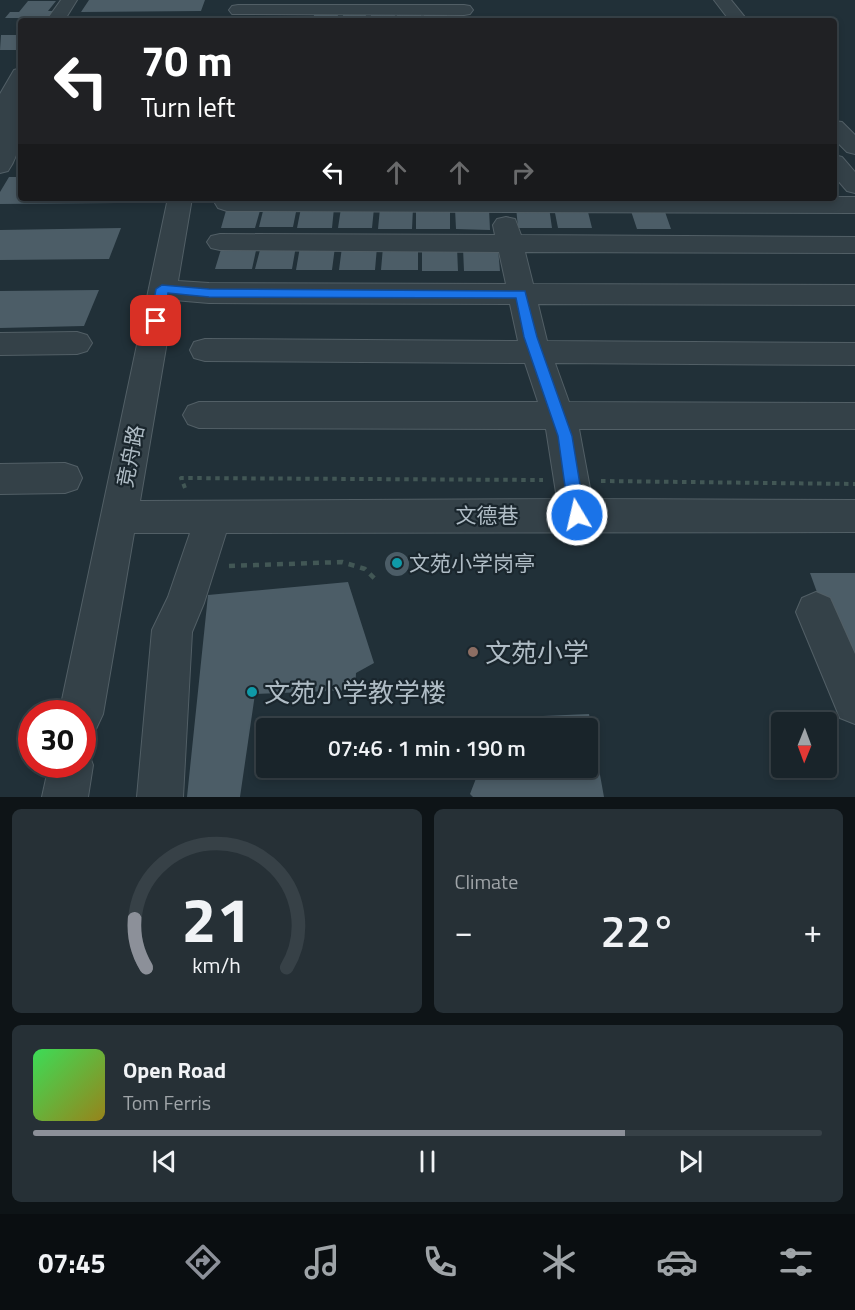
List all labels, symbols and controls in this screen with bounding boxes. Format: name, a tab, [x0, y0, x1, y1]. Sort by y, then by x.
text: 70 m	[141, 28, 233, 92]
icon: left	[42, 42, 120, 120]
text: Turn left	[141, 86, 235, 127]
icon: left	[317, 156, 350, 189]
icon: ahead	[380, 156, 413, 189]
icon: ahead	[443, 156, 476, 189]
icon: right	[506, 156, 539, 189]
pin	[130, 295, 181, 346]
icon: arrive	[139, 304, 172, 337]
street label: 竞舟路	[108, 422, 152, 490]
position arrow	[545, 483, 609, 547]
street label: 文德巷	[456, 499, 519, 531]
place label: 文苑小学岗亭	[409, 547, 535, 579]
marker: 文苑小学岗亭	[390, 556, 404, 570]
place label: 文苑小学	[485, 633, 589, 672]
marker: 文苑小学	[466, 645, 480, 659]
place label: 文苑小学教学楼	[264, 673, 446, 712]
marker: 文苑小学教学楼	[245, 685, 259, 699]
speed limit sign: 30	[18, 700, 96, 778]
north arrow	[771, 712, 837, 778]
map controls	[771, 712, 837, 778]
text: 07:46 · 1 min · 190 m	[328, 731, 526, 765]
text: Climate	[455, 866, 518, 897]
text: 21	[182, 871, 252, 966]
text: 22°	[600, 896, 676, 964]
text: −	[455, 906, 473, 956]
text: +	[804, 906, 822, 956]
text: km/h	[192, 949, 241, 981]
text: Open Road	[123, 1053, 226, 1087]
text: Tom Ferris	[123, 1087, 211, 1118]
icon: previous	[148, 1145, 181, 1178]
icon: pause	[411, 1145, 444, 1178]
icon: next	[674, 1145, 707, 1178]
icon: directions	[182, 1241, 224, 1283]
icon: music	[301, 1241, 343, 1283]
icon: phone	[419, 1241, 461, 1283]
icon: climate	[538, 1241, 580, 1283]
icon: car	[656, 1241, 698, 1283]
icon: filters	[775, 1241, 817, 1283]
text: 07:45	[38, 1242, 106, 1283]

